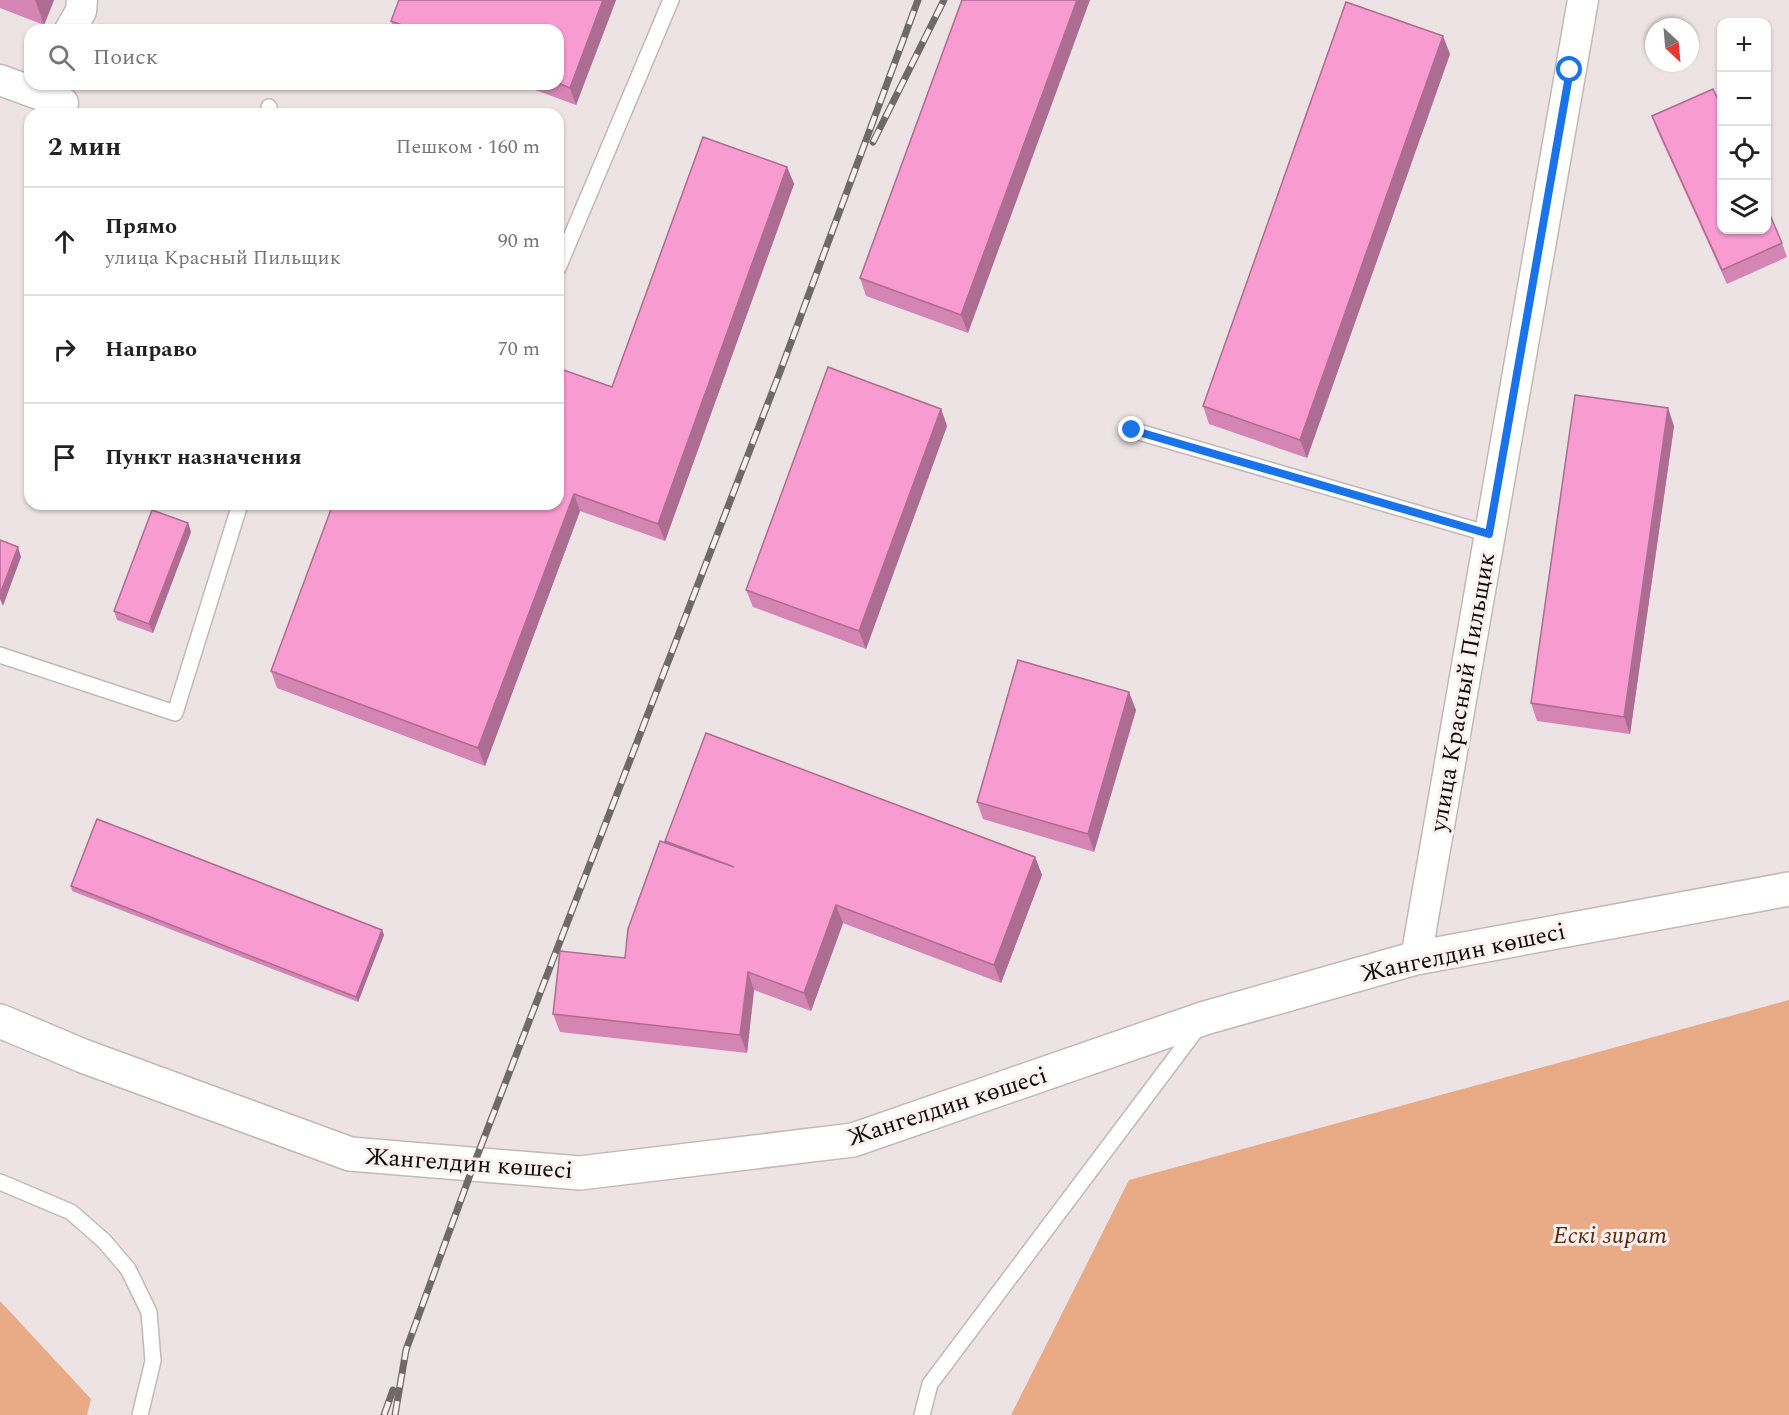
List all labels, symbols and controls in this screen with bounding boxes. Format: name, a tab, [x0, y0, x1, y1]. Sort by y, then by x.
north arrow	[1645, 18, 1699, 72]
map controls	[1717, 18, 1771, 234]
button: +	[1717, 18, 1771, 72]
search box	[24, 24, 564, 90]
icon: search	[45, 41, 78, 74]
text: Поиск	[93, 41, 158, 74]
route start	[1556, 56, 1582, 82]
button: −	[1717, 72, 1771, 126]
button: locate	[1717, 126, 1771, 180]
text: 2 мин	[48, 127, 121, 167]
text: Пешком · 160 m	[396, 132, 540, 162]
button: layers	[1717, 180, 1771, 234]
text: Прямо	[105, 210, 177, 243]
icon: ahead	[48, 225, 81, 258]
text: 90 m	[498, 226, 540, 256]
text: улица Красный Пильщик	[105, 243, 341, 273]
icon: right	[48, 333, 81, 366]
text: Направо	[105, 333, 197, 366]
text: 70 m	[498, 334, 540, 364]
route end	[1118, 416, 1144, 442]
icon: arrive	[48, 441, 81, 474]
text: Пункт назначения	[105, 441, 302, 474]
street label: улица Красный Пильщик	[1421, 550, 1505, 836]
street label: Жангелдин көшесі	[1358, 914, 1569, 992]
street label: Жангелдин көшесі	[843, 1058, 1052, 1156]
street label: Жангелдин көшесі	[364, 1139, 574, 1189]
park label: Ескі зират	[1553, 1218, 1668, 1254]

